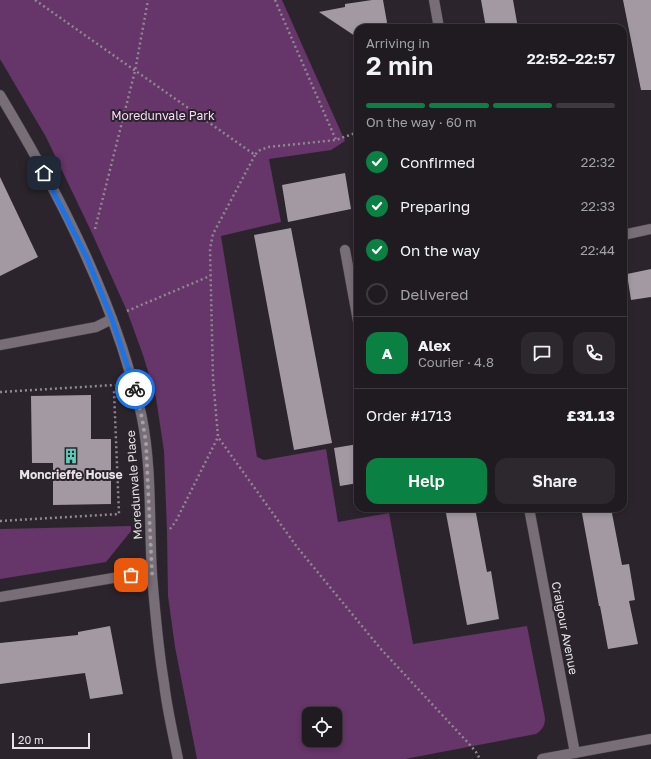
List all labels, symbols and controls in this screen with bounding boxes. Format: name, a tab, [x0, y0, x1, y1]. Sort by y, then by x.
text: Arriving in	[366, 35, 430, 51]
text: 22:52–22:57	[527, 49, 615, 67]
text: 2 min	[366, 50, 434, 81]
park label: Moredunvale Park	[111, 108, 215, 123]
text: On the way · 60 m	[366, 114, 477, 130]
icon: check	[366, 151, 388, 173]
text: Confirmed	[400, 153, 475, 171]
text: 22:32	[581, 154, 615, 170]
pin	[27, 156, 61, 190]
icon: home	[33, 162, 55, 184]
icon: check	[366, 195, 388, 217]
text: Preparing	[400, 197, 470, 215]
text: 22:33	[581, 198, 615, 214]
icon: check	[366, 239, 388, 261]
text: On the way	[400, 241, 480, 259]
text: 22:44	[580, 242, 615, 258]
text: Delivered	[400, 285, 468, 303]
button: chat	[521, 332, 563, 374]
button: phone	[573, 332, 615, 374]
text: Alex	[418, 336, 451, 354]
text: A	[382, 344, 392, 362]
text: Courier · 4.8	[418, 354, 494, 370]
courier	[115, 369, 155, 409]
icon: bike	[124, 378, 146, 400]
text: Order #1713	[366, 406, 452, 424]
text: £31.13	[567, 406, 615, 424]
street label: Moredunvale Place	[123, 430, 145, 540]
building icon: Moncrieffe House	[62, 447, 80, 465]
button: Help	[366, 458, 487, 504]
button: Share	[495, 458, 615, 504]
place label: Moncrieffe House	[19, 467, 123, 482]
pin	[114, 558, 148, 592]
icon: bag	[120, 564, 142, 586]
street label: Craigour Avenue	[549, 580, 581, 676]
map controls	[302, 707, 342, 747]
button: locate	[302, 707, 342, 747]
scale bar	[12, 731, 90, 750]
text: 20 m	[18, 733, 44, 746]

